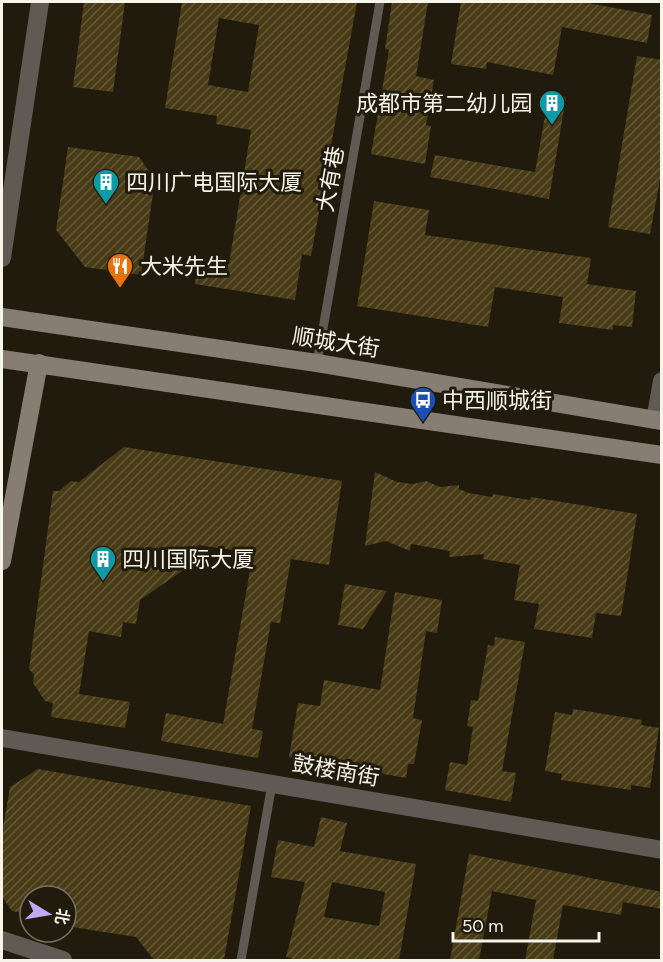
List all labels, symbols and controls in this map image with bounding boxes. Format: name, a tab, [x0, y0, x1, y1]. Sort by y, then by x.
building icon: 成都市第二幼儿园	[537, 88, 567, 126]
place label: 成都市第二幼儿园	[356, 90, 532, 117]
street label: 大有巷	[311, 144, 350, 214]
building icon: 四川广电国际大厦	[91, 167, 121, 205]
place label: 四川广电国际大厦	[126, 169, 302, 196]
restaurant icon: 大米先生	[105, 251, 135, 289]
place label: 大米先生	[140, 253, 228, 280]
street label: 顺城大街	[290, 322, 381, 363]
bus stop icon: 中西顺城街	[408, 385, 438, 423]
place label: 中西顺城街	[442, 387, 552, 414]
building icon: 四川国际大厦	[88, 544, 118, 582]
place label: 四川国际大厦	[122, 546, 254, 573]
street label: 鼓楼南街	[290, 750, 382, 791]
north arrow	[18, 884, 78, 944]
scale bar	[453, 905, 598, 943]
text: 北	[51, 907, 73, 926]
text: 50 m	[462, 915, 504, 937]

